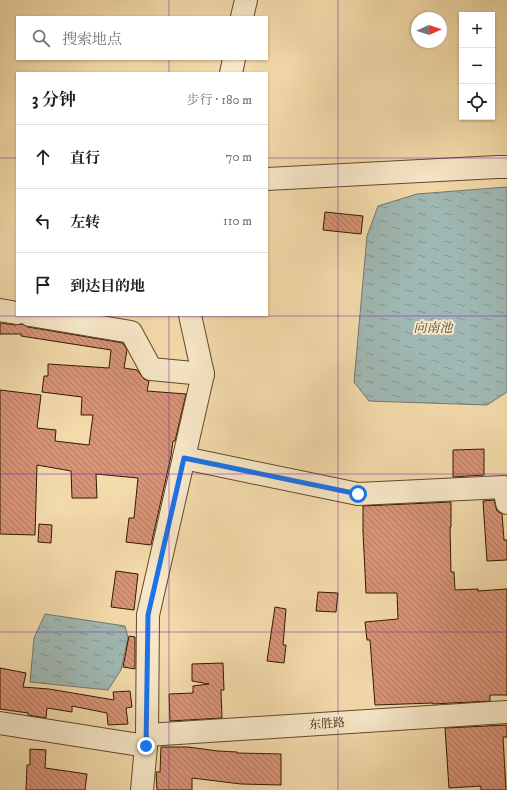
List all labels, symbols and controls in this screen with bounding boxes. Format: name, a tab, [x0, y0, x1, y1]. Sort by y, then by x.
north arrow	[411, 12, 447, 48]
map controls	[459, 12, 495, 120]
button: +	[459, 12, 495, 48]
search box	[16, 16, 268, 60]
icon: search	[30, 27, 52, 49]
text: 搜索地点	[62, 30, 122, 49]
button: −	[459, 48, 495, 84]
button: locate	[459, 84, 495, 120]
text: 3 分钟	[32, 89, 76, 111]
text: 步行 · 180 m	[186, 92, 252, 108]
icon: ahead	[32, 146, 54, 168]
text: 直行	[70, 149, 100, 168]
text: 70 m	[226, 149, 252, 165]
icon: left	[32, 210, 54, 232]
text: 左转	[70, 213, 100, 232]
text: 110 m	[223, 213, 252, 229]
icon: arrive	[32, 274, 54, 296]
text: 到达目的地	[70, 277, 145, 296]
water label: 向南池	[413, 320, 454, 336]
route start	[349, 485, 367, 503]
street label: 东胜路	[309, 715, 345, 733]
route end	[137, 737, 155, 755]

